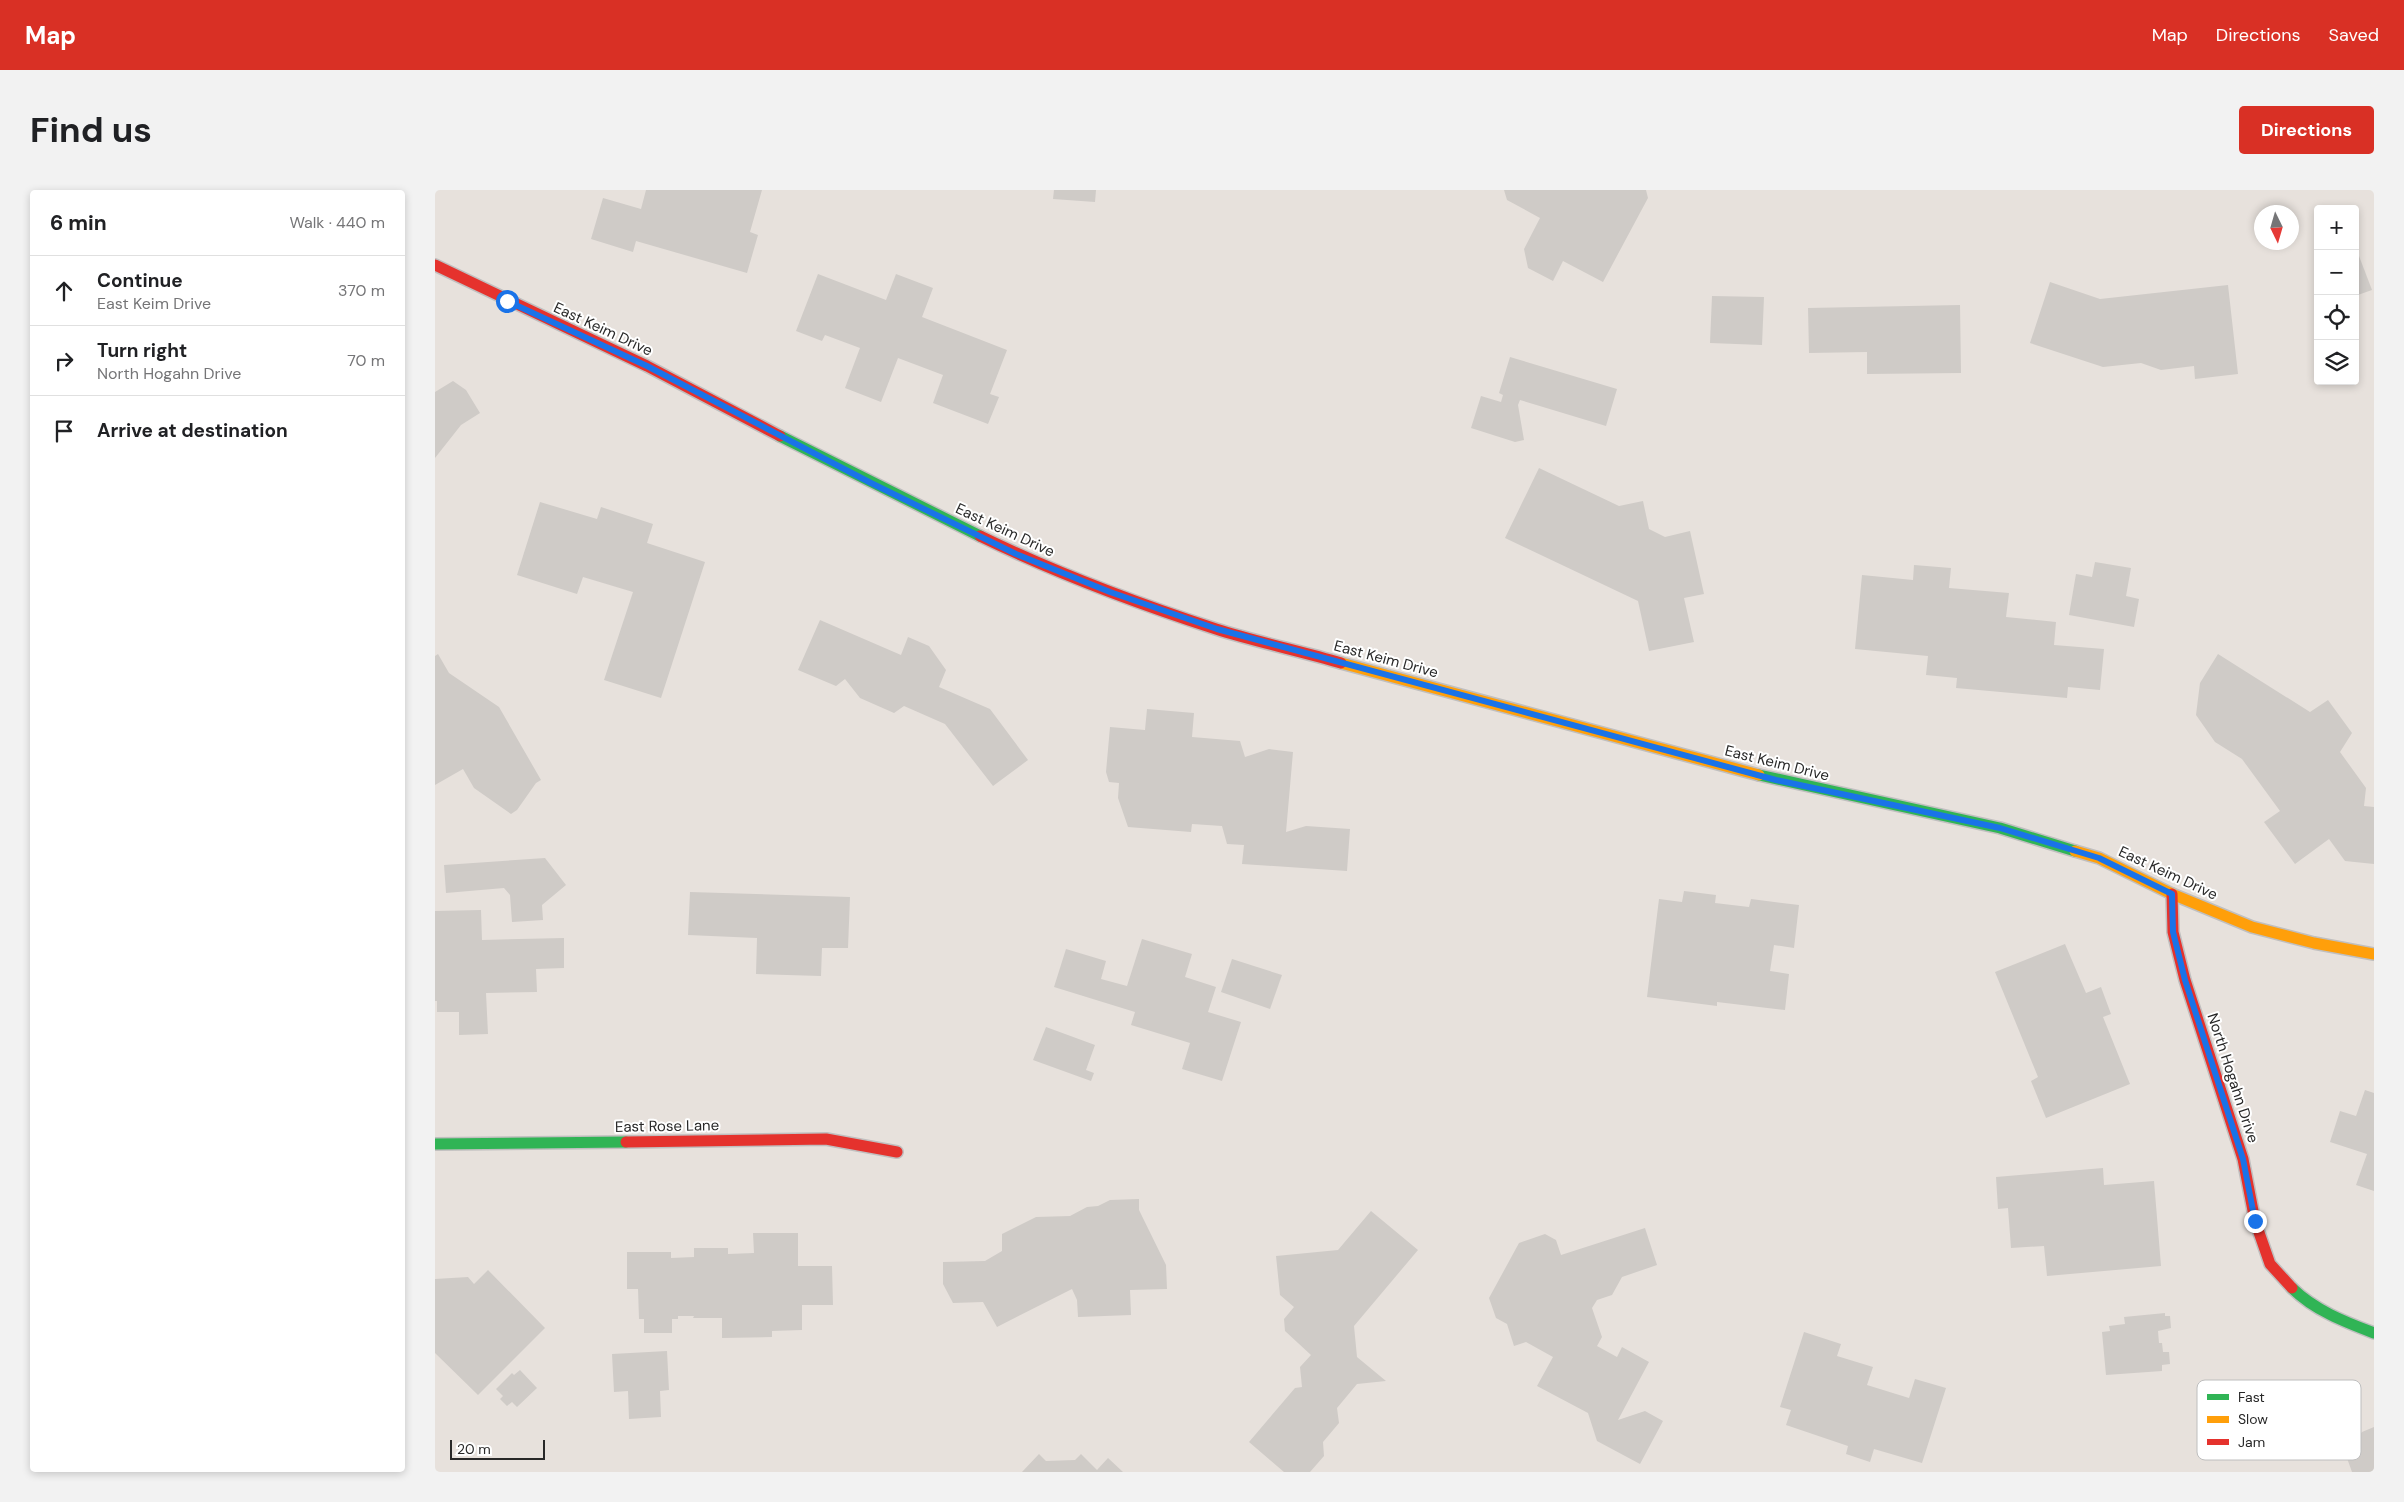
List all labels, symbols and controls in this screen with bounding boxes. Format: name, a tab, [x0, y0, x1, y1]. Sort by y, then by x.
text: Map	[25, 20, 76, 51]
text: Map	[2152, 23, 2188, 47]
text: Directions	[2216, 23, 2301, 47]
text: Saved	[2329, 23, 2379, 47]
button: Directions	[2239, 106, 2374, 154]
text: Find us	[30, 107, 152, 153]
north arrow	[2254, 205, 2299, 250]
map controls	[2314, 205, 2359, 385]
button: +	[2314, 205, 2359, 250]
text: 6 min	[50, 209, 107, 237]
text: Walk · 440 m	[289, 212, 385, 233]
button: −	[2314, 250, 2359, 295]
text: Continue	[97, 268, 183, 293]
icon: ahead	[50, 277, 78, 305]
text: 370 m	[338, 280, 385, 301]
route start	[496, 290, 519, 313]
text: East Keim Drive	[97, 293, 211, 314]
button: locate	[2314, 295, 2359, 340]
street label: East Keim Drive	[550, 297, 656, 361]
text: Turn right	[97, 338, 187, 363]
button: layers	[2314, 340, 2359, 385]
icon: right	[50, 347, 78, 375]
text: 70 m	[347, 350, 385, 371]
text: North Hogahn Drive	[97, 363, 241, 384]
icon: arrive	[50, 417, 78, 445]
text: Arrive at destination	[97, 418, 288, 443]
street label: East Keim Drive	[952, 498, 1058, 562]
street label: East Keim Drive	[1332, 635, 1440, 683]
street label: East Keim Drive	[1723, 740, 1831, 786]
street label: East Keim Drive	[2115, 841, 2221, 905]
street label: North Hogahn Drive	[2203, 1011, 2263, 1145]
street label: East Rose Lane	[615, 1115, 719, 1137]
route end	[2244, 1210, 2267, 1233]
legend	[2197, 1380, 2361, 1460]
text: Fast	[2238, 1388, 2265, 1406]
text: Slow	[2238, 1410, 2268, 1428]
text: Jam	[2238, 1433, 2265, 1451]
scale bar	[450, 1437, 545, 1460]
text: 20 m	[457, 1440, 491, 1458]

